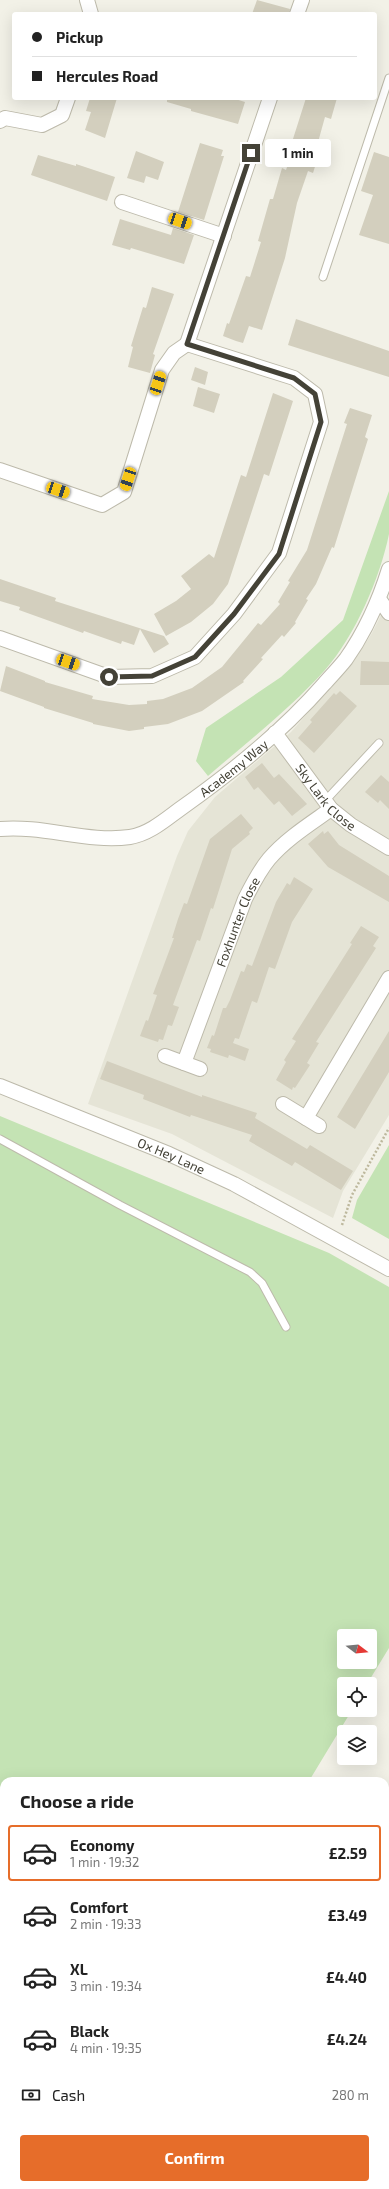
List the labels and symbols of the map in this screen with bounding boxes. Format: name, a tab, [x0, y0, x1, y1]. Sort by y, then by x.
callout: 1 min	[265, 139, 331, 167]
route end	[242, 144, 260, 162]
car	[167, 211, 193, 231]
car	[149, 370, 167, 396]
car	[119, 466, 137, 492]
car	[45, 480, 71, 500]
car	[55, 652, 81, 672]
route start	[100, 668, 118, 686]
street label: Academy Way	[196, 736, 271, 800]
street label: Sky Lark Close	[292, 760, 359, 834]
street label: Foxhunter Close	[212, 874, 263, 969]
street label: Ox Hey Lane	[135, 1134, 208, 1178]
north arrow	[337, 1629, 377, 1669]

